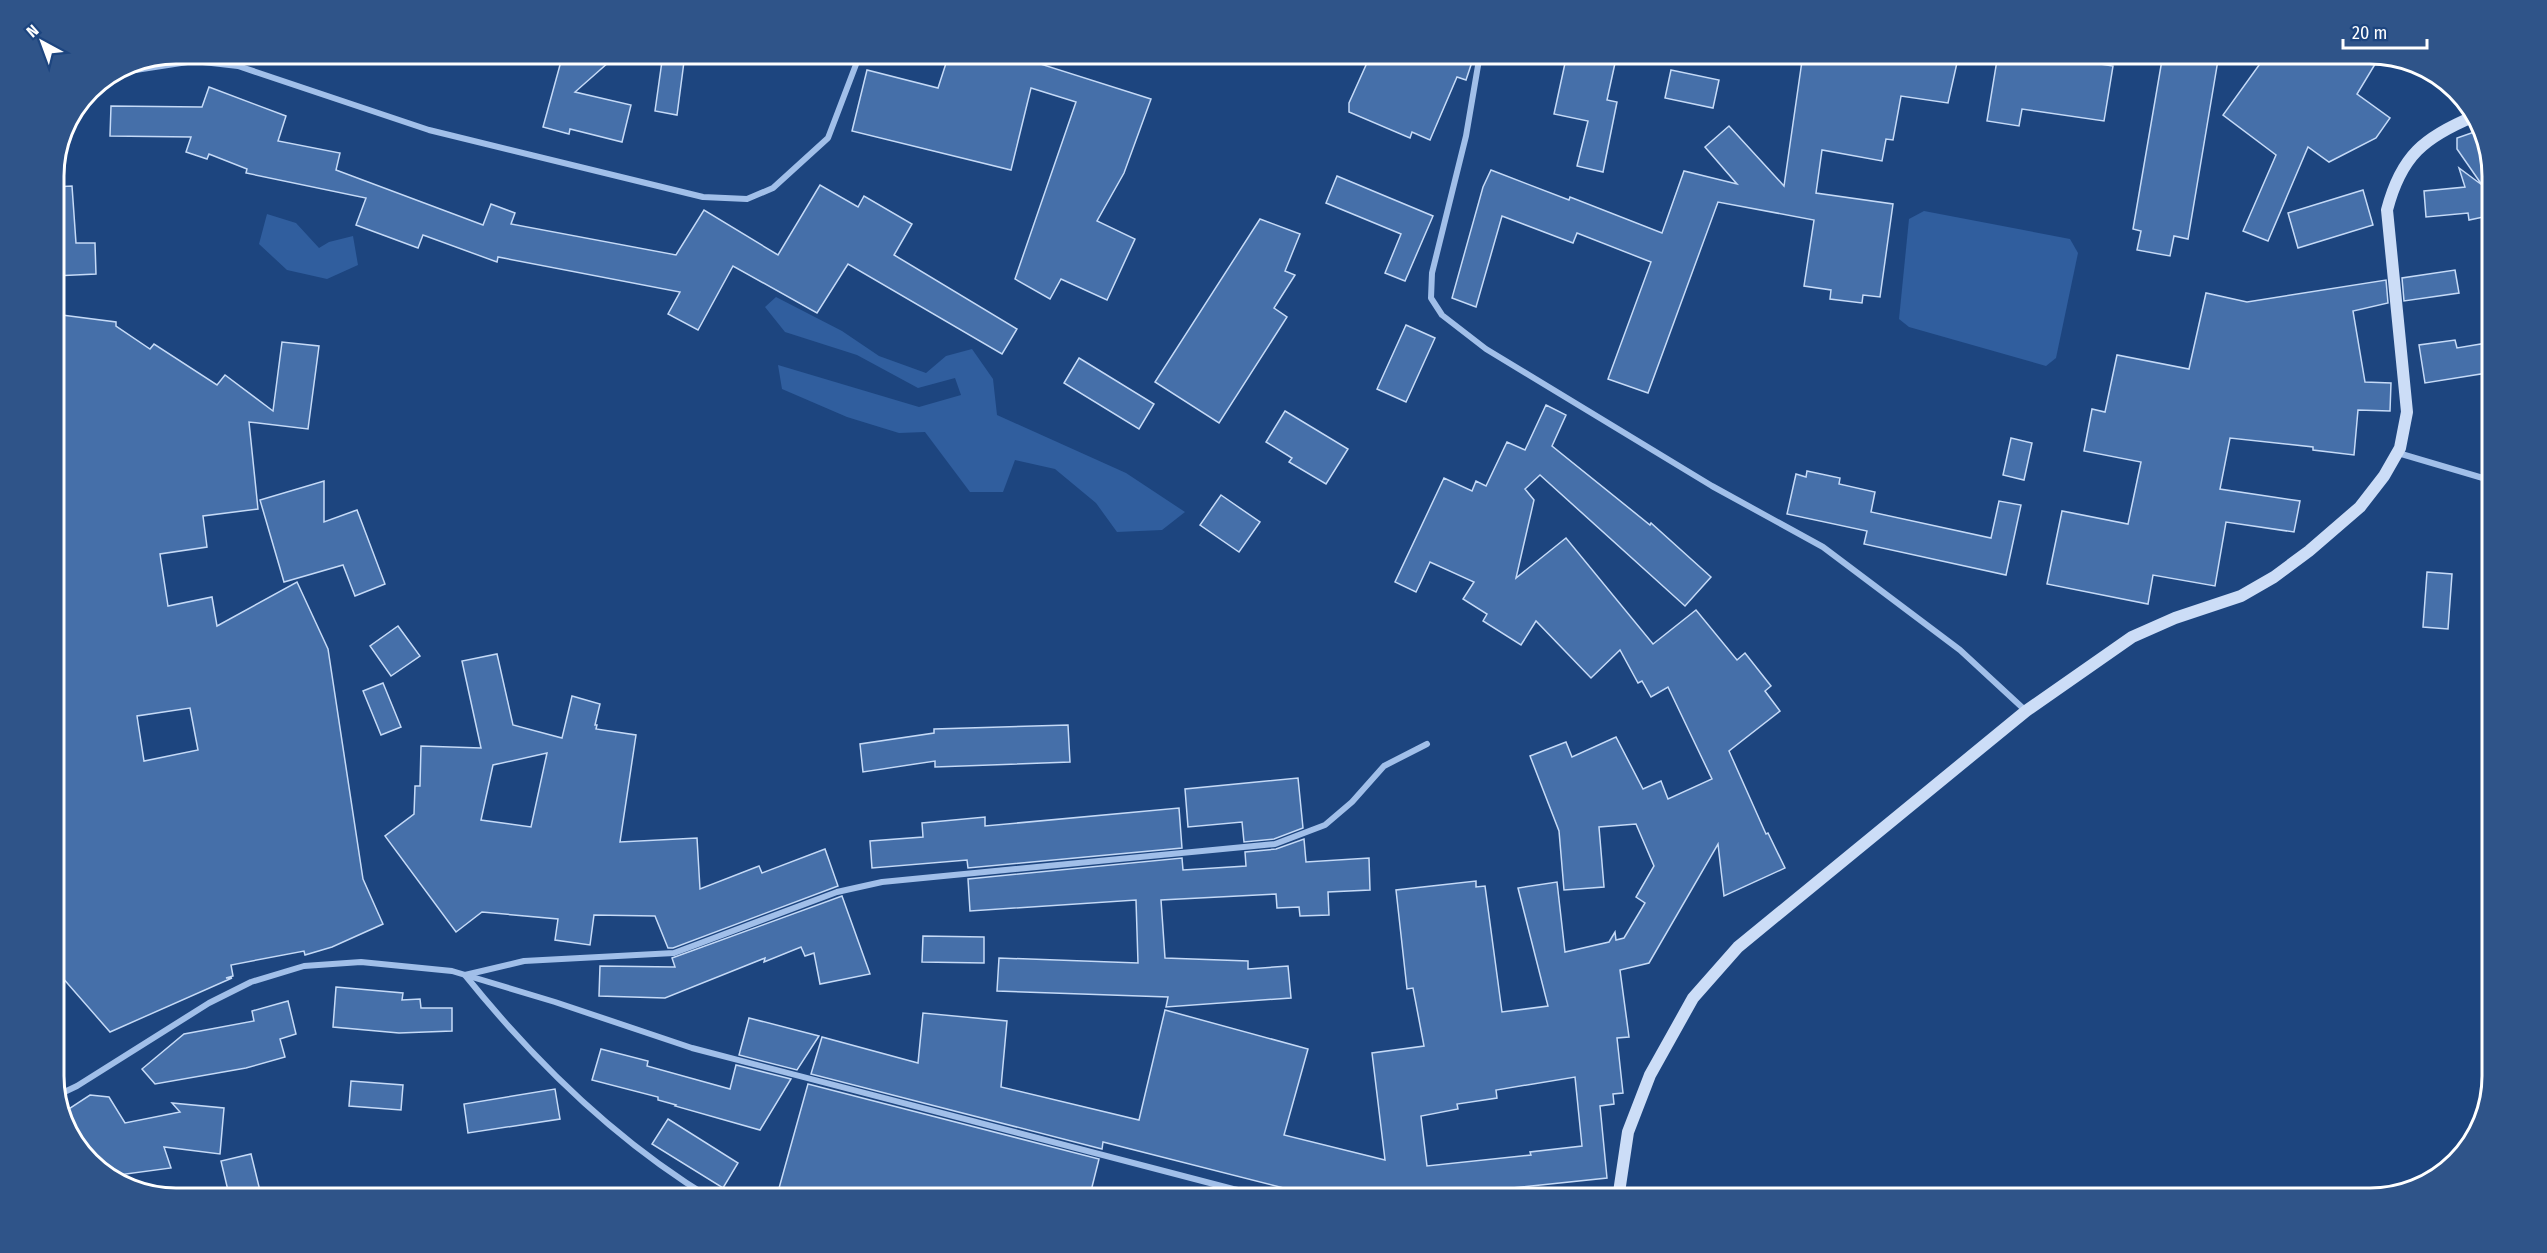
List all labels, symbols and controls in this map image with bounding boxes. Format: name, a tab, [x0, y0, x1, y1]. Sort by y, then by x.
north arrow	[12, 12, 72, 72]
scale bar	[2343, 12, 2427, 50]
text: N	[23, 21, 42, 41]
text: 20 m	[2352, 22, 2387, 44]

